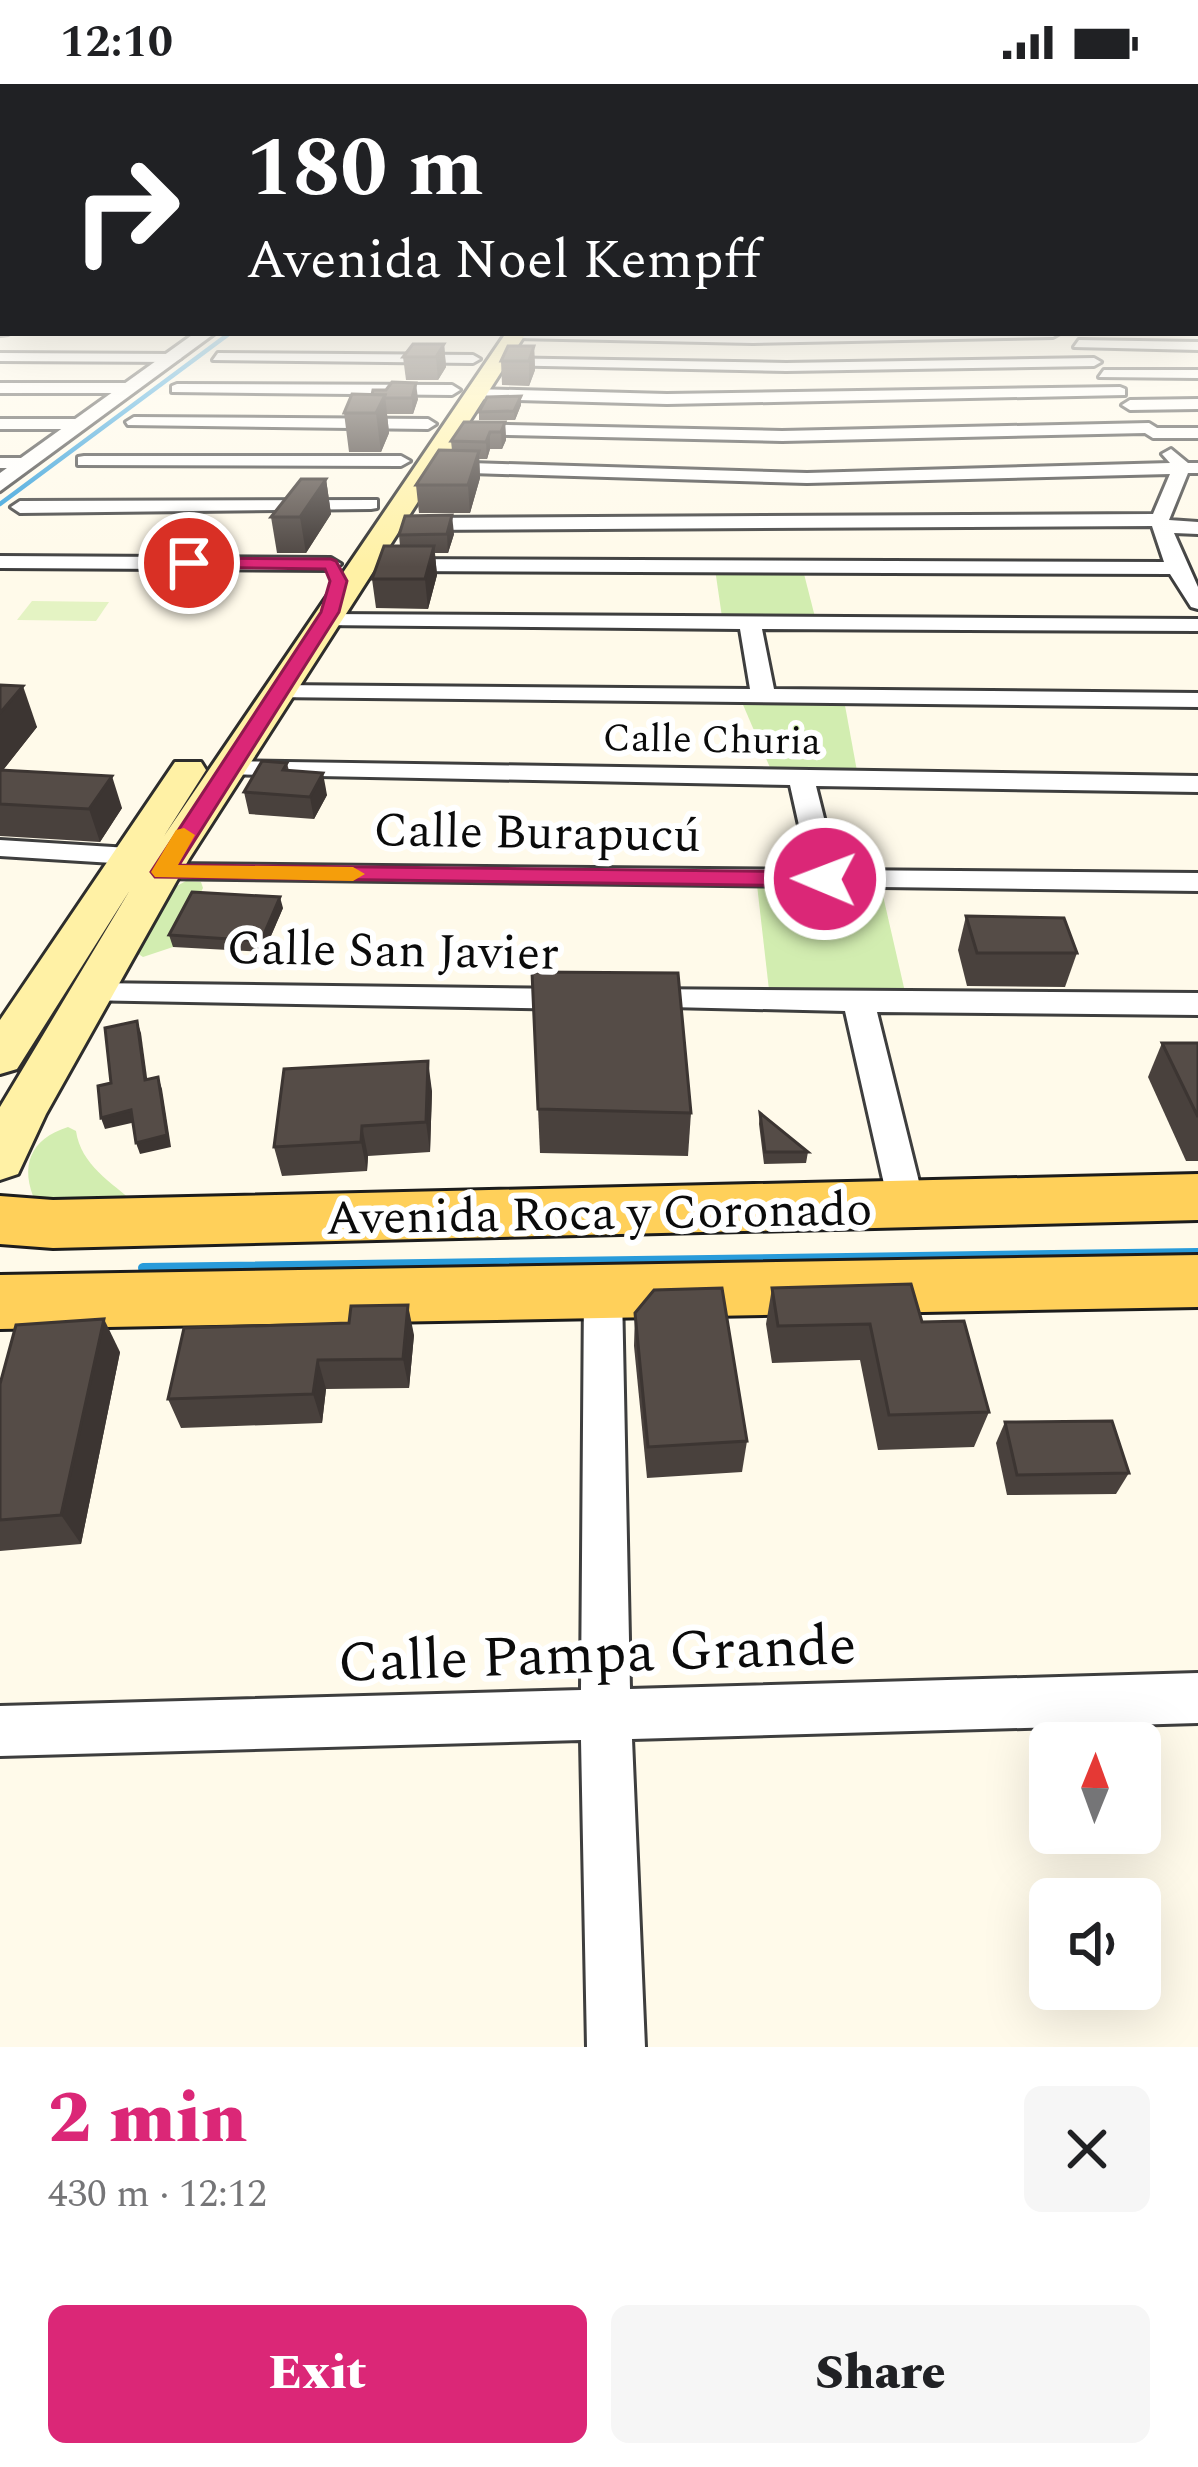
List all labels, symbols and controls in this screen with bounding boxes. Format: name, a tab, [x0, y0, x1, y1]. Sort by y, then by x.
text: 12:10	[60, 8, 173, 77]
text: 180 m	[246, 105, 484, 233]
icon: right	[48, 132, 204, 288]
text: Avenida Noel Kempff	[246, 220, 761, 302]
pin	[138, 512, 240, 614]
icon: arrive	[156, 530, 222, 596]
street label: Calle Churia	[602, 709, 822, 772]
street label: Calle Burapucú	[373, 794, 701, 873]
position arrow	[762, 816, 888, 942]
street label: Calle San Javier	[226, 912, 560, 991]
street label: Avenida Roca y Coronado	[325, 1173, 873, 1256]
street label: Calle Pampa Grande	[336, 1603, 858, 1707]
north arrow	[1029, 1722, 1161, 1854]
map controls	[1029, 1722, 1161, 2010]
button: sound	[1029, 1878, 1161, 2010]
text: 2 min	[48, 2065, 247, 2174]
button: close	[1024, 2086, 1150, 2212]
text: 430 m · 12:12	[48, 2165, 267, 2224]
button: Exit	[48, 2305, 587, 2443]
button: Share	[611, 2305, 1150, 2443]

